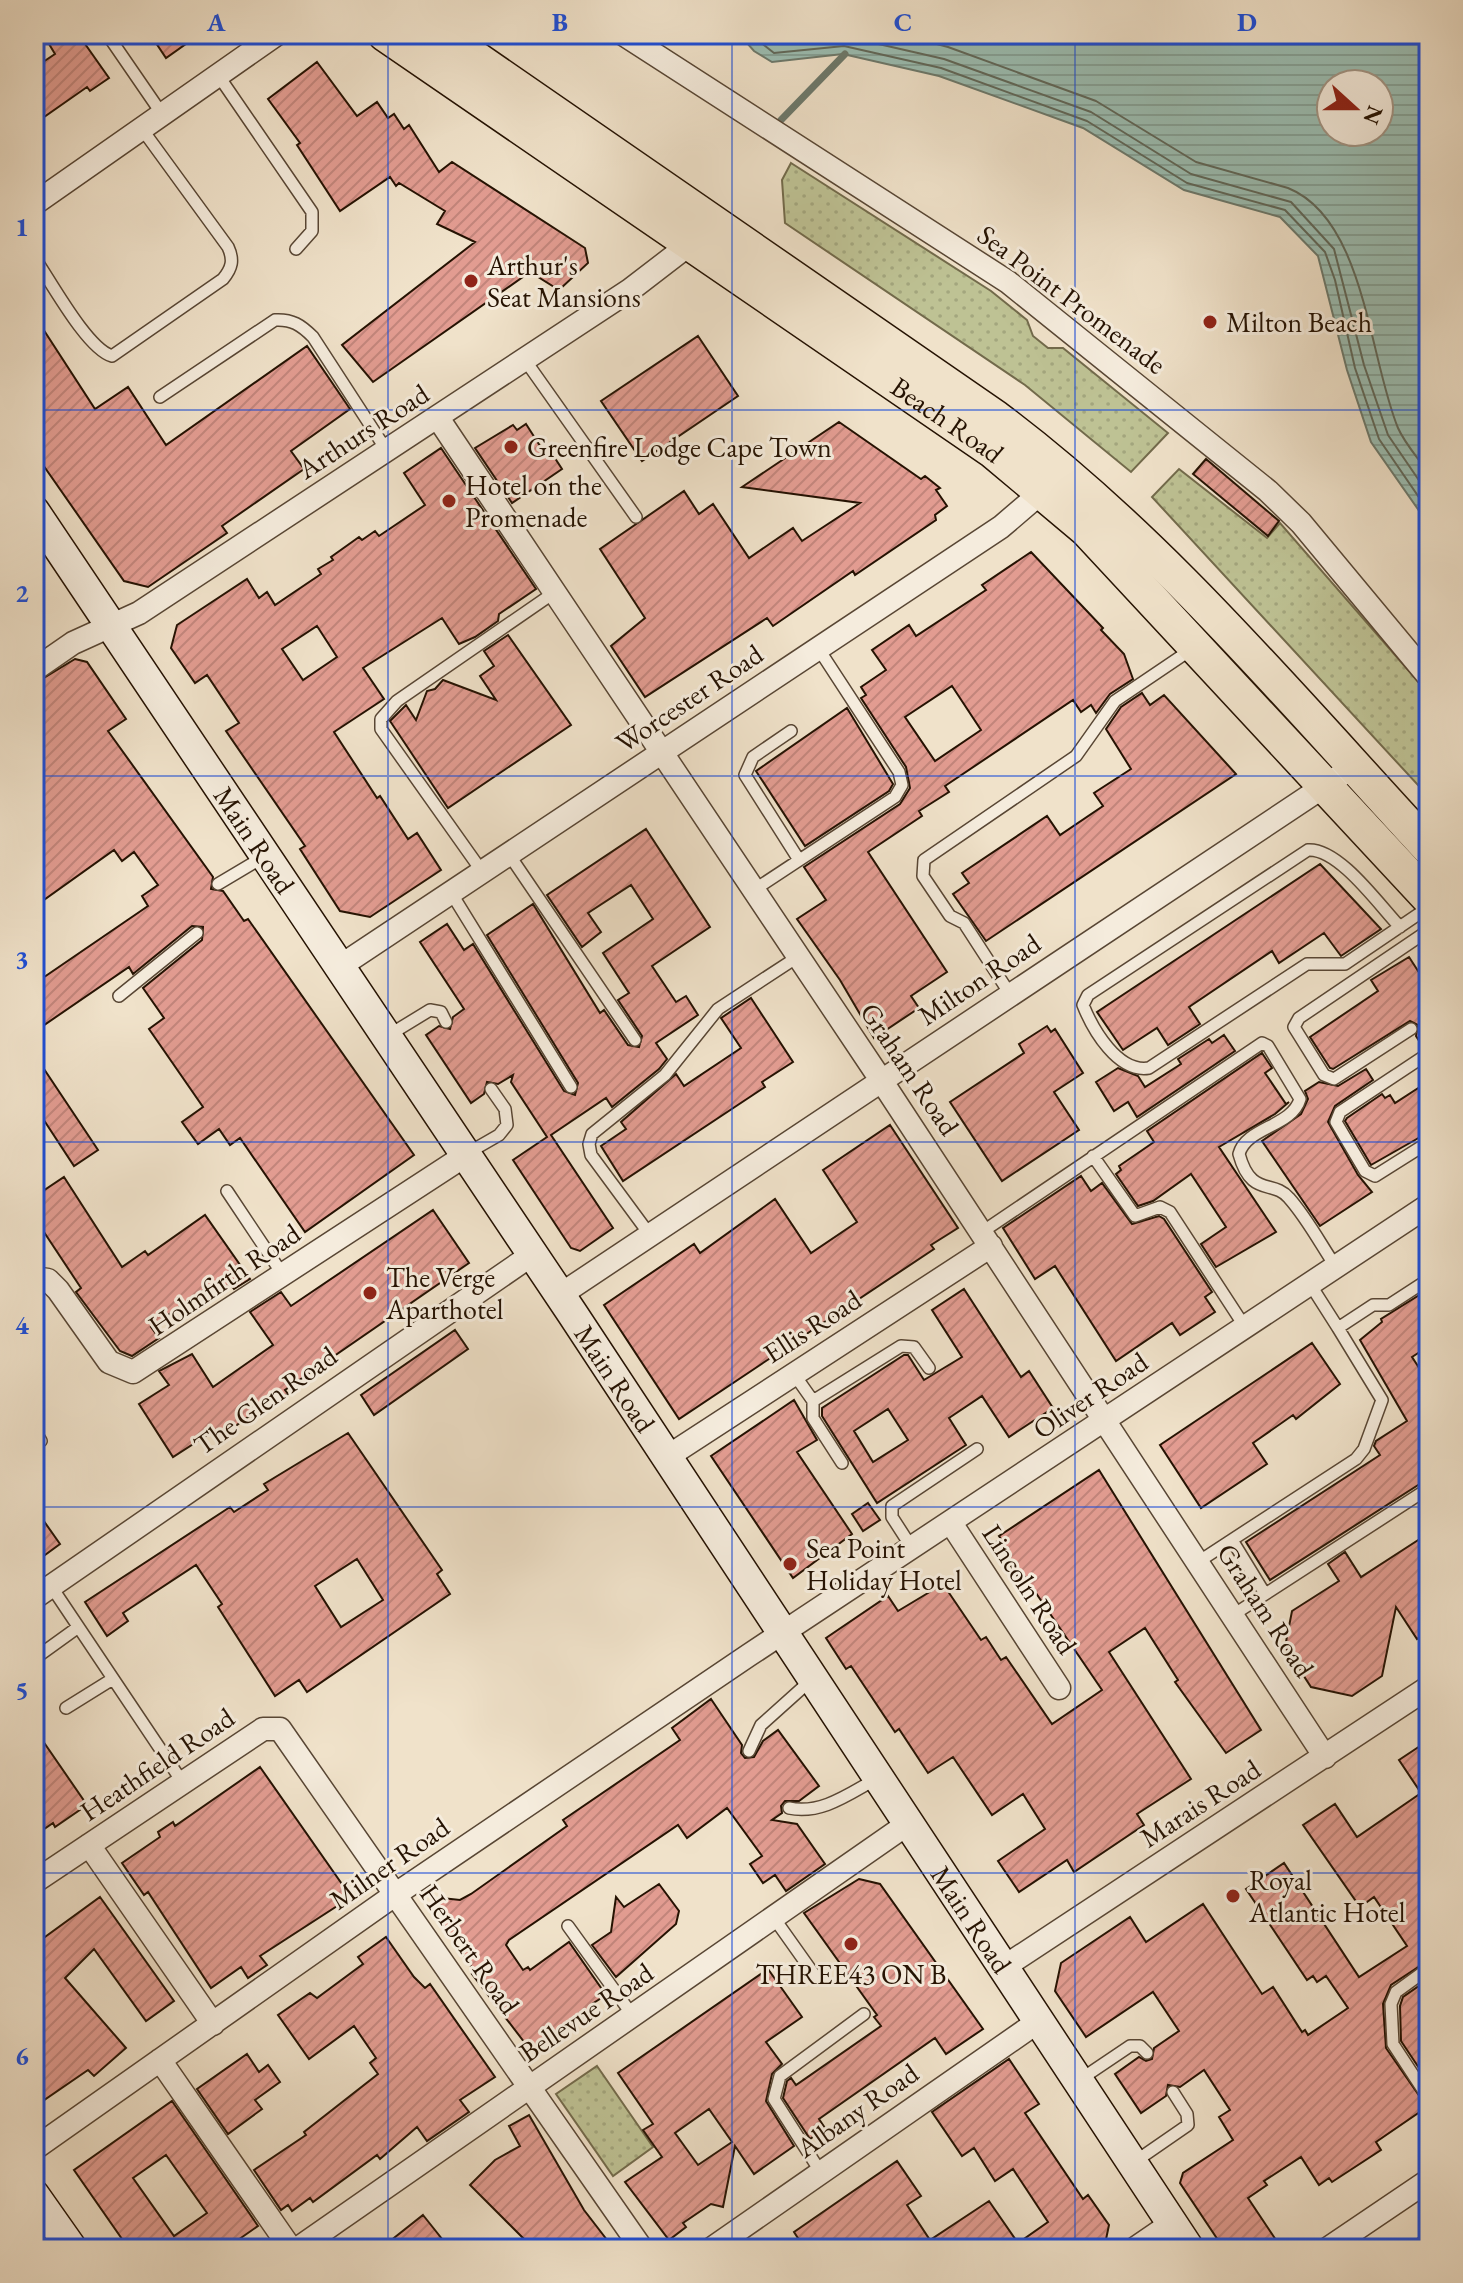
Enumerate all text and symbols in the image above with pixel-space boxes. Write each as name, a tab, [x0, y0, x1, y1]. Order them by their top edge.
text: A	[206, 5, 226, 39]
text: B	[552, 5, 568, 39]
text: C	[894, 5, 912, 39]
text: D	[1237, 5, 1257, 39]
north arrow	[1315, 68, 1395, 148]
text: N	[1356, 101, 1390, 129]
text: 1	[15, 210, 29, 244]
street label: Sea Point Promenade	[970, 216, 1174, 382]
place label: Arthur's Seat Mansions	[486, 247, 641, 315]
marker: Arthur's Seat Mansions	[462, 272, 480, 290]
place label: Milton Beach	[1226, 304, 1372, 340]
marker: Milton Beach	[1201, 313, 1219, 331]
street label: Beach Road	[884, 369, 1012, 471]
street label: Arthurs Road	[290, 375, 436, 487]
place label: Greenfire Lodge Cape Town	[527, 429, 832, 465]
marker: Greenfire Lodge Cape Town	[502, 438, 520, 456]
place label: Hotel on the Promenade	[465, 467, 602, 535]
marker: Hotel on the Promenade	[440, 492, 458, 510]
text: 2	[15, 576, 29, 610]
street label: Worcester Road	[608, 635, 770, 760]
street label: Main Road	[206, 779, 304, 901]
street label: Milton Road	[911, 924, 1048, 1033]
text: 3	[15, 942, 29, 976]
street label: Graham Road	[852, 996, 968, 1143]
street label: Holmfirth Road	[141, 1214, 308, 1343]
place label: The Verge Aparthotel	[385, 1259, 504, 1327]
street label: Ellis Road	[756, 1281, 868, 1371]
marker: The Verge Aparthotel	[361, 1284, 379, 1302]
text: 4	[15, 1308, 29, 1342]
street label: Main Road	[567, 1318, 664, 1440]
street label: The Glen Road	[186, 1337, 344, 1463]
street label: Oliver Road	[1026, 1343, 1155, 1447]
street label: Lincoln Road	[975, 1517, 1086, 1662]
place label: Sea Point Holiday Hotel	[806, 1530, 962, 1598]
street label: Graham Road	[1209, 1536, 1323, 1684]
marker: Sea Point Holiday Hotel	[781, 1555, 799, 1573]
text: 5	[15, 1673, 29, 1707]
street label: Heathfield Road	[73, 1699, 242, 1829]
street label: Marais Road	[1133, 1750, 1268, 1855]
street label: Milner Road	[322, 1808, 457, 1917]
street label: Main Road	[923, 1859, 1021, 1981]
place label: Royal Atlantic Hotel	[1248, 1862, 1406, 1930]
street label: Herbert Road	[412, 1877, 528, 2022]
marker: Royal Atlantic Hotel	[1224, 1887, 1242, 1905]
marker: THREE43 ON B	[842, 1935, 860, 1953]
street label: Bellevue Road	[512, 1954, 661, 2070]
place label: THREE43 ON B	[755, 1956, 947, 1992]
text: 6	[15, 2039, 29, 2073]
street label: Albany Road	[788, 2054, 926, 2166]

